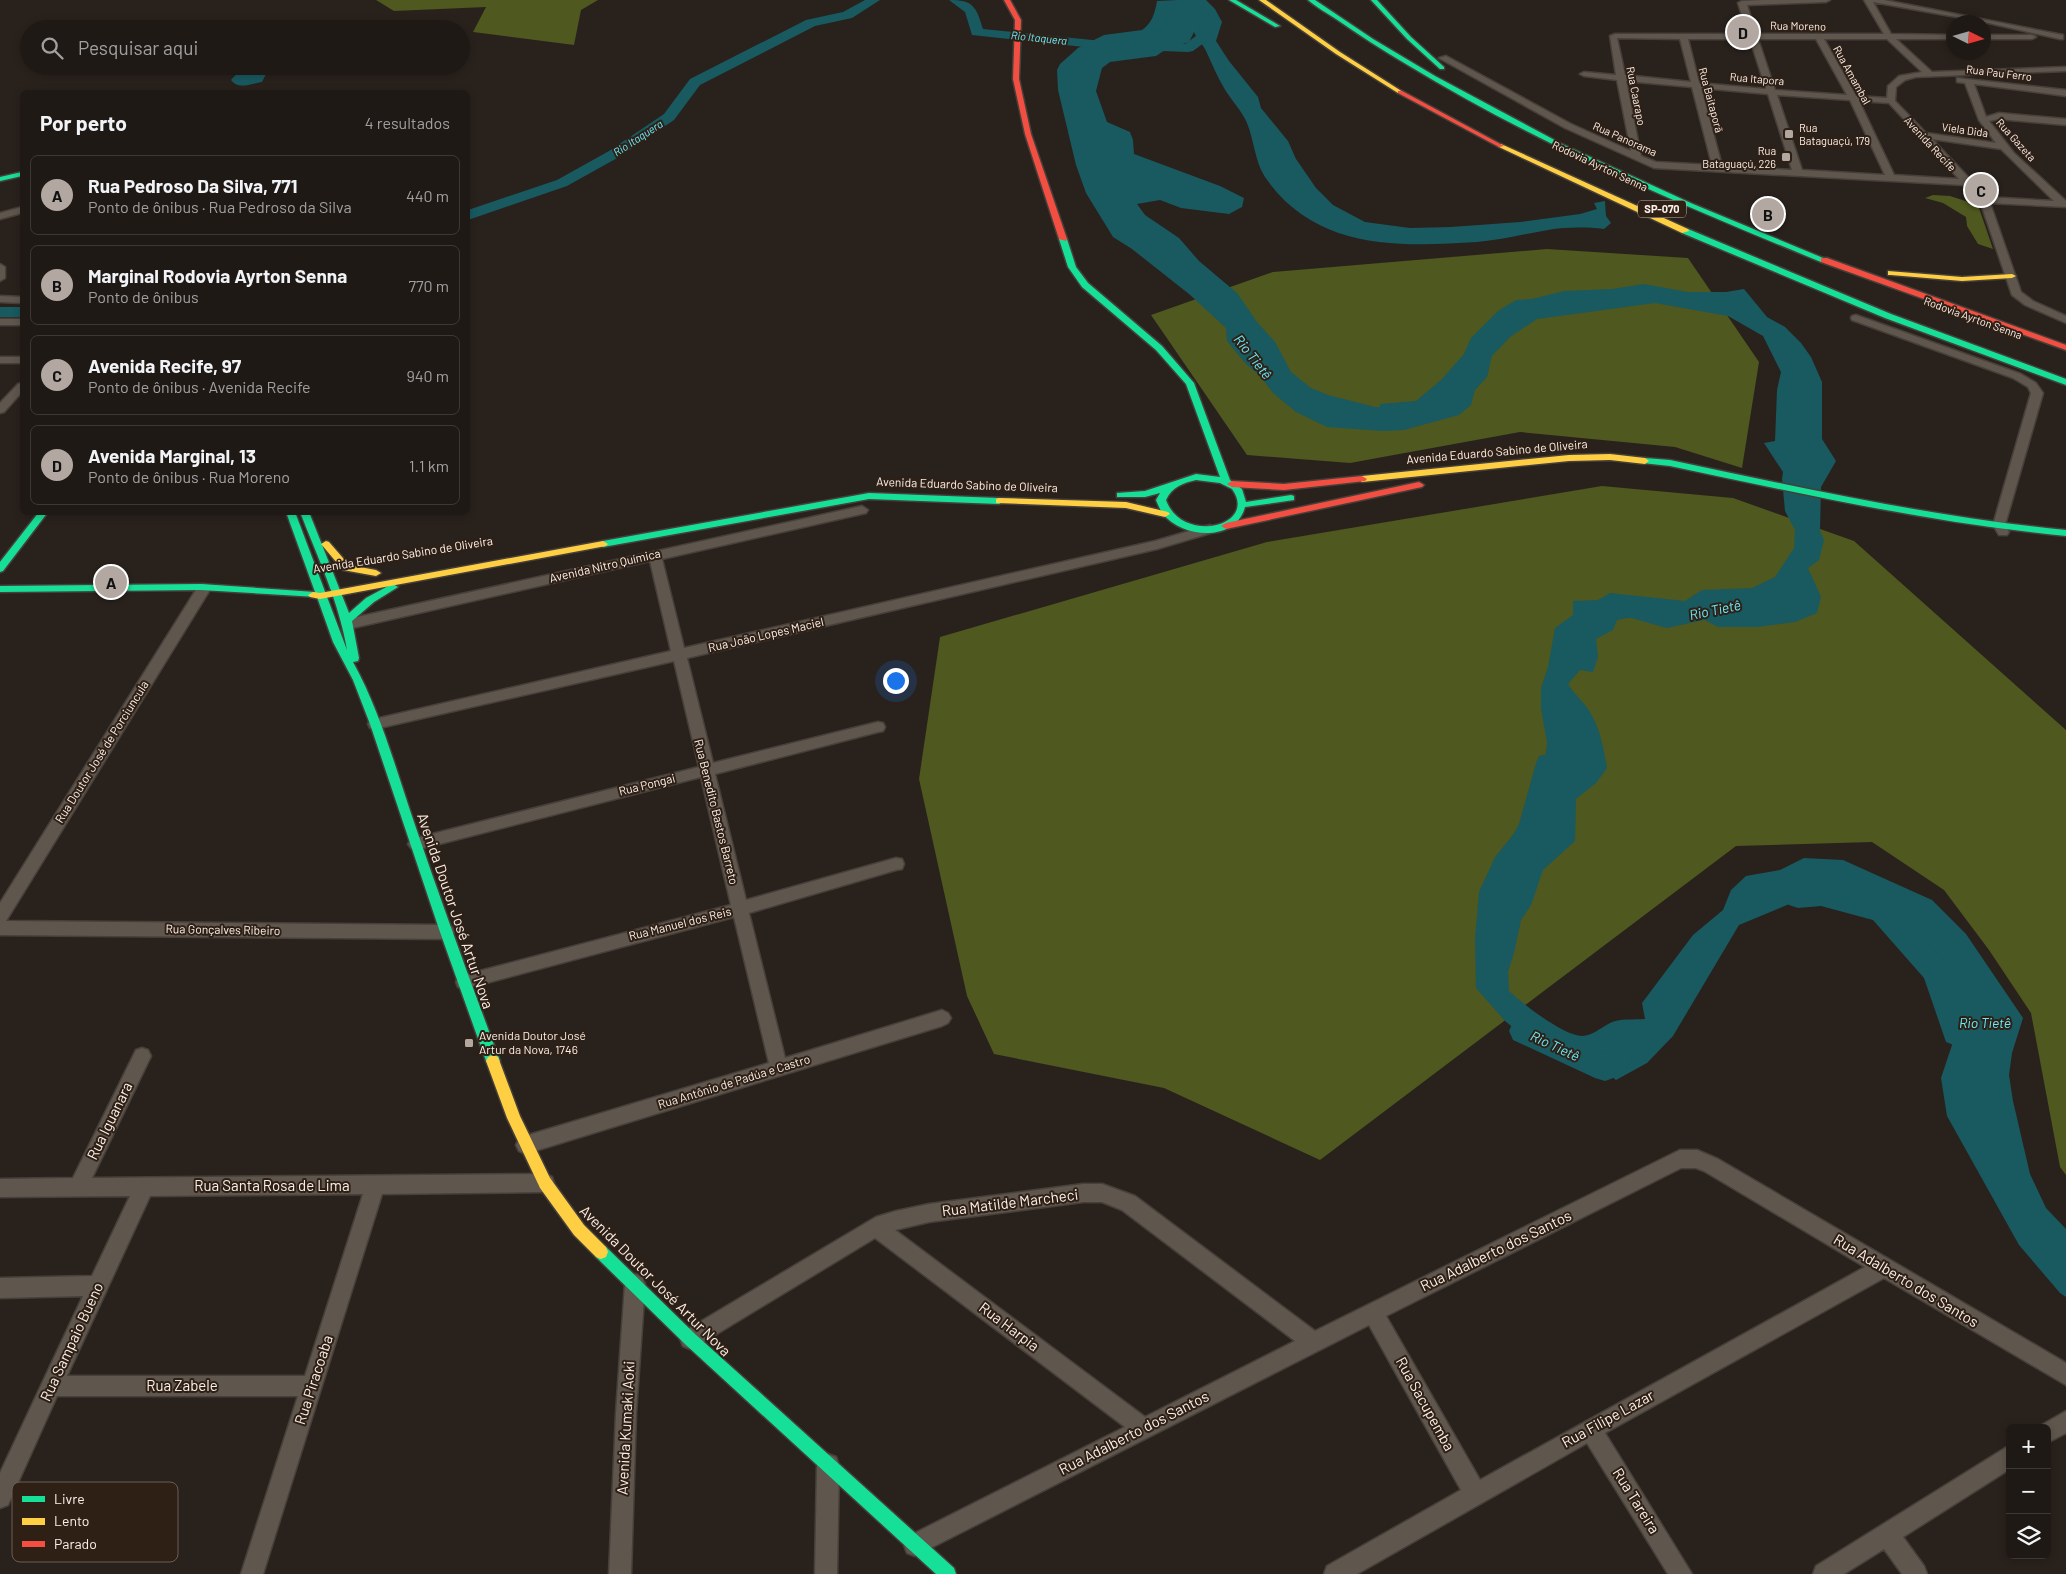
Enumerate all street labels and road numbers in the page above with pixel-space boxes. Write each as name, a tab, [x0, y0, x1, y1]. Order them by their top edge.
street label: Rua Moreno	[1770, 19, 1826, 32]
street label: Rua Amambal	[1831, 43, 1874, 106]
street label: Rua Pau Ferro	[1965, 62, 2033, 83]
street label: Rua Caarapo	[1624, 65, 1649, 127]
street label: Rua Baitaporã	[1697, 66, 1726, 134]
street label: Rua Itapora	[1729, 70, 1785, 87]
street label: Avenida Recife	[1902, 114, 1959, 174]
street label: Rua Gazeta	[1994, 116, 2039, 164]
street label: Rua Panorama	[1591, 119, 1659, 158]
street label: Viela Dida	[1941, 120, 1989, 139]
street label: Rodovia Ayrton Senna	[1550, 138, 1650, 193]
road number: SP-070	[1638, 200, 1686, 218]
street label: Rodovia Ayrton Senna	[1922, 294, 2024, 341]
street label: Avenida Eduardo Sabino de Oliveira	[1406, 436, 1588, 466]
street label: Avenida Eduardo Sabino de Oliveira	[876, 474, 1058, 494]
street label: Avenida Eduardo Sabino de Oliveira	[312, 533, 494, 575]
street label: Avenida Nitro Química	[548, 545, 662, 585]
street label: Rua João Lopes Maciel	[707, 614, 825, 654]
street label: Rua Doutor José de Porciuncula	[51, 678, 151, 825]
street label: Rua Benedito Bastos Barreto	[692, 738, 742, 886]
street label: Rua Pongai	[617, 770, 677, 798]
street label: Avenida Doutor José Artur Nova	[414, 810, 498, 1011]
street label: Rua Manuel dos Reis	[627, 903, 733, 943]
street label: Rua Gonçalves Ribeiro	[165, 921, 281, 937]
street label: Rua Antônio de Padúa e Castro	[656, 1051, 811, 1111]
street label: Rua Iguanara	[83, 1079, 136, 1162]
street label: Rua Santa Rosa de Lima	[194, 1176, 350, 1194]
street label: Rua Matilde Marcheci	[941, 1185, 1079, 1219]
street label: Avenida Doutor José Artur Nova	[576, 1201, 735, 1360]
street label: Rua Adalberto dos Santos	[1417, 1206, 1574, 1295]
street label: Rua Adalberto dos Santos	[1831, 1230, 1982, 1331]
street label: Rua Sampaio Bueno	[36, 1279, 107, 1404]
street label: Rua Harpia	[976, 1298, 1043, 1355]
street label: Rua Piracoaba	[290, 1333, 336, 1427]
street label: Rua Sacupemba	[1393, 1353, 1459, 1454]
street label: Avenida Kumaki Aoki	[612, 1360, 638, 1496]
street label: Rua Zabele	[146, 1376, 218, 1394]
street label: Rua Filipe Lazar	[1558, 1385, 1657, 1451]
street label: Rua Adalberto dos Santos	[1056, 1386, 1212, 1478]
street label: Rua Tareira	[1610, 1464, 1664, 1537]

